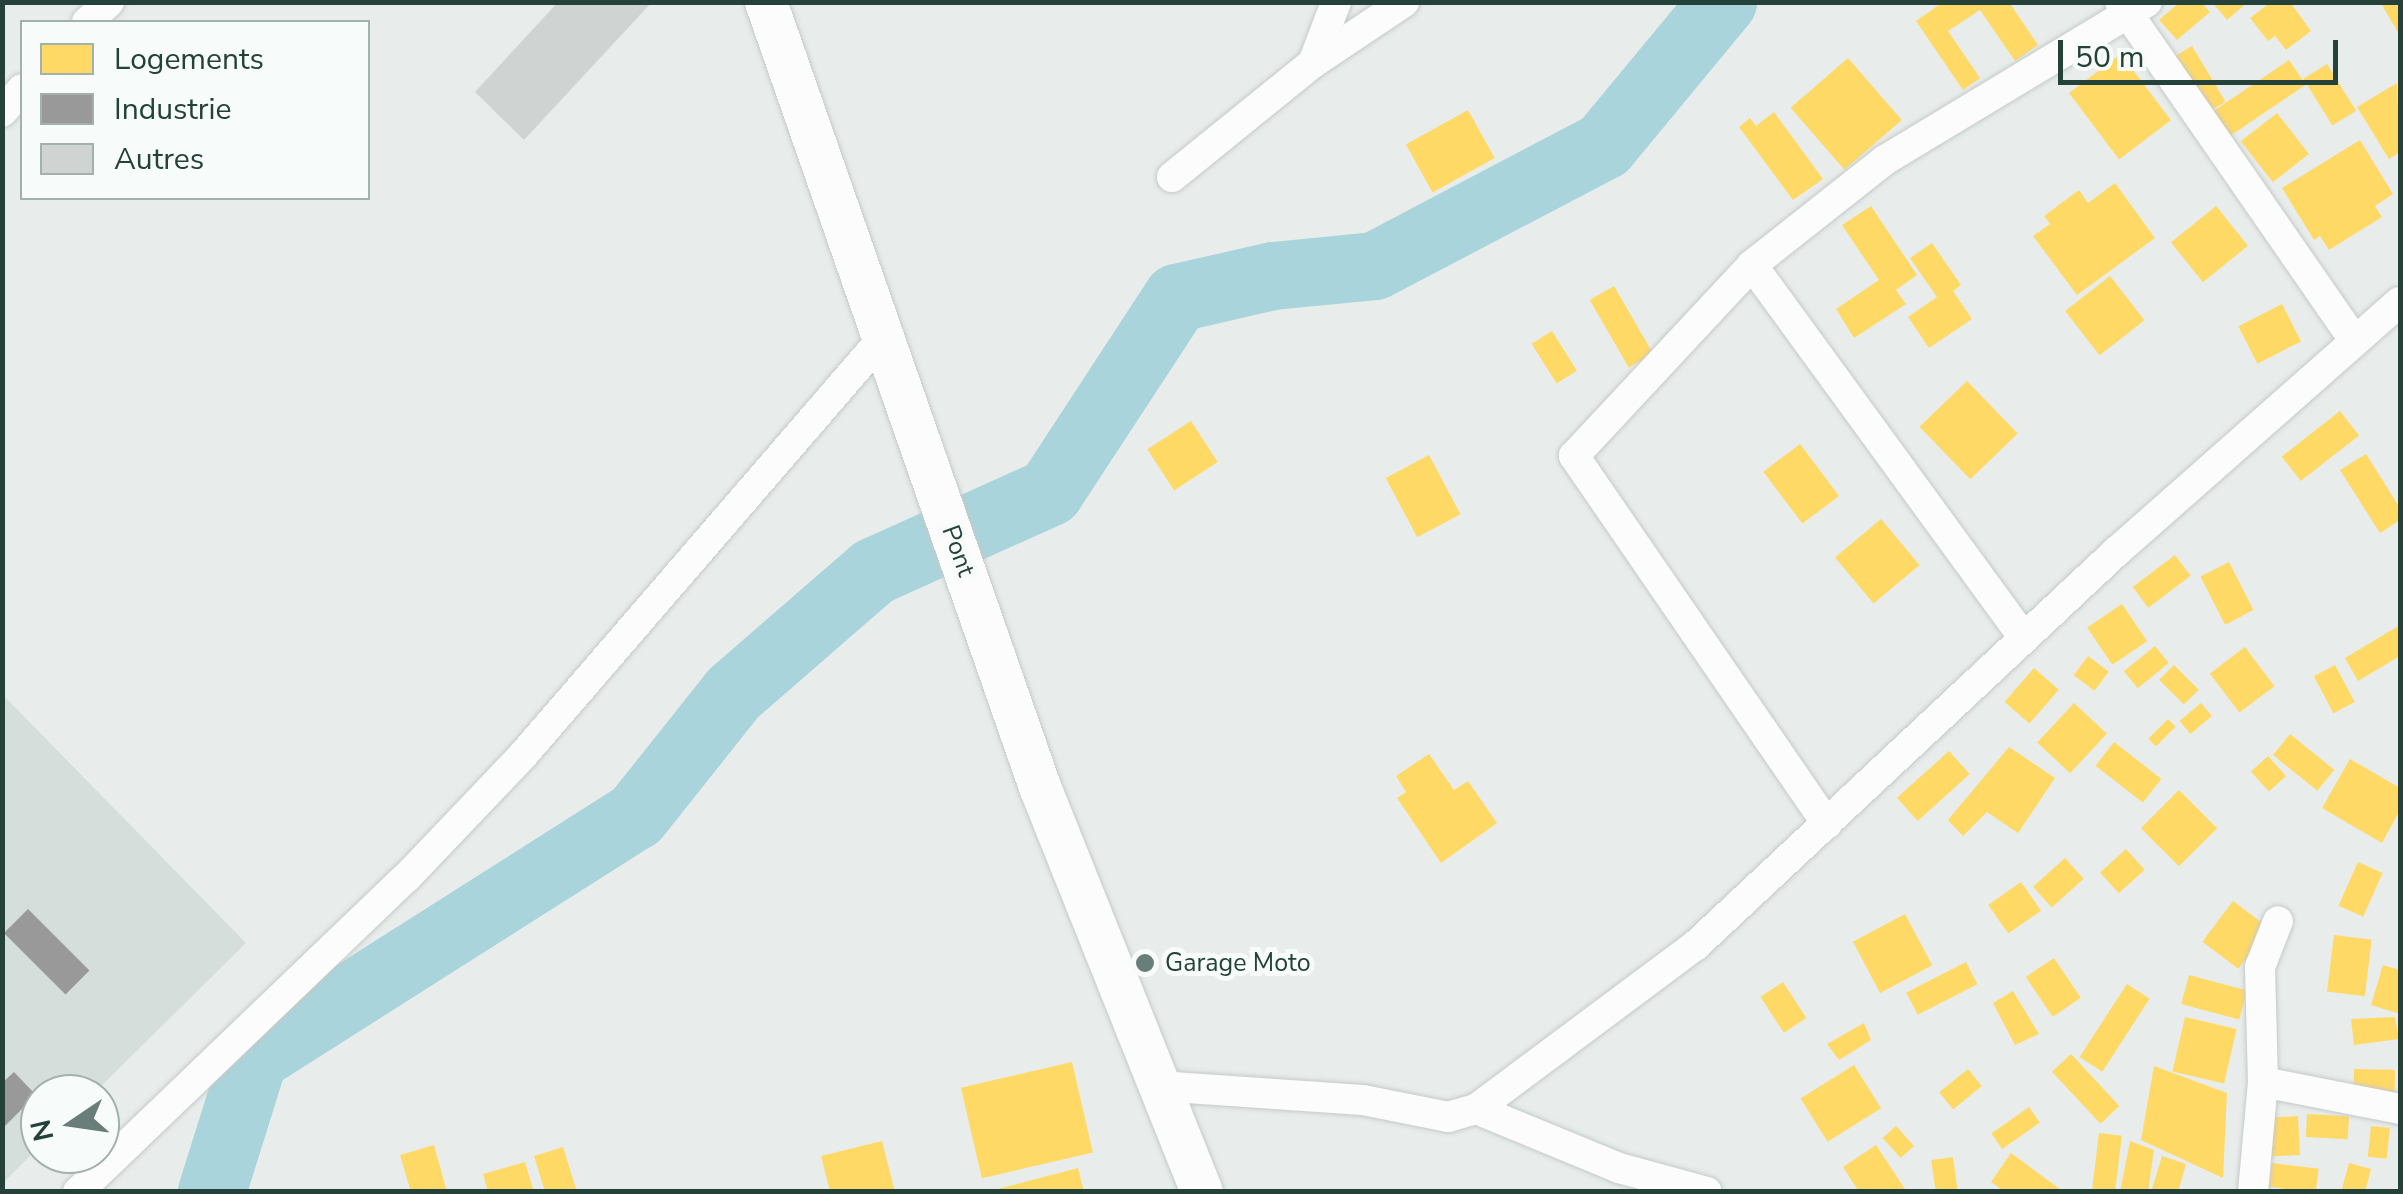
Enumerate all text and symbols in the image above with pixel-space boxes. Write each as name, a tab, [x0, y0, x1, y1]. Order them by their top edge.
legend	[20, 20, 370, 200]
scale bar	[2063, 20, 2343, 82]
text: 50 m	[2075, 37, 2144, 78]
text: Logements	[114, 39, 264, 80]
text: Industrie	[114, 89, 231, 130]
text: Autres	[114, 139, 204, 180]
street label: Pont	[935, 521, 981, 581]
place label: Garage Moto	[1165, 948, 1311, 978]
marker: Garage Moto	[1134, 952, 1156, 974]
north arrow	[20, 1074, 120, 1174]
text: N	[22, 1116, 64, 1145]

